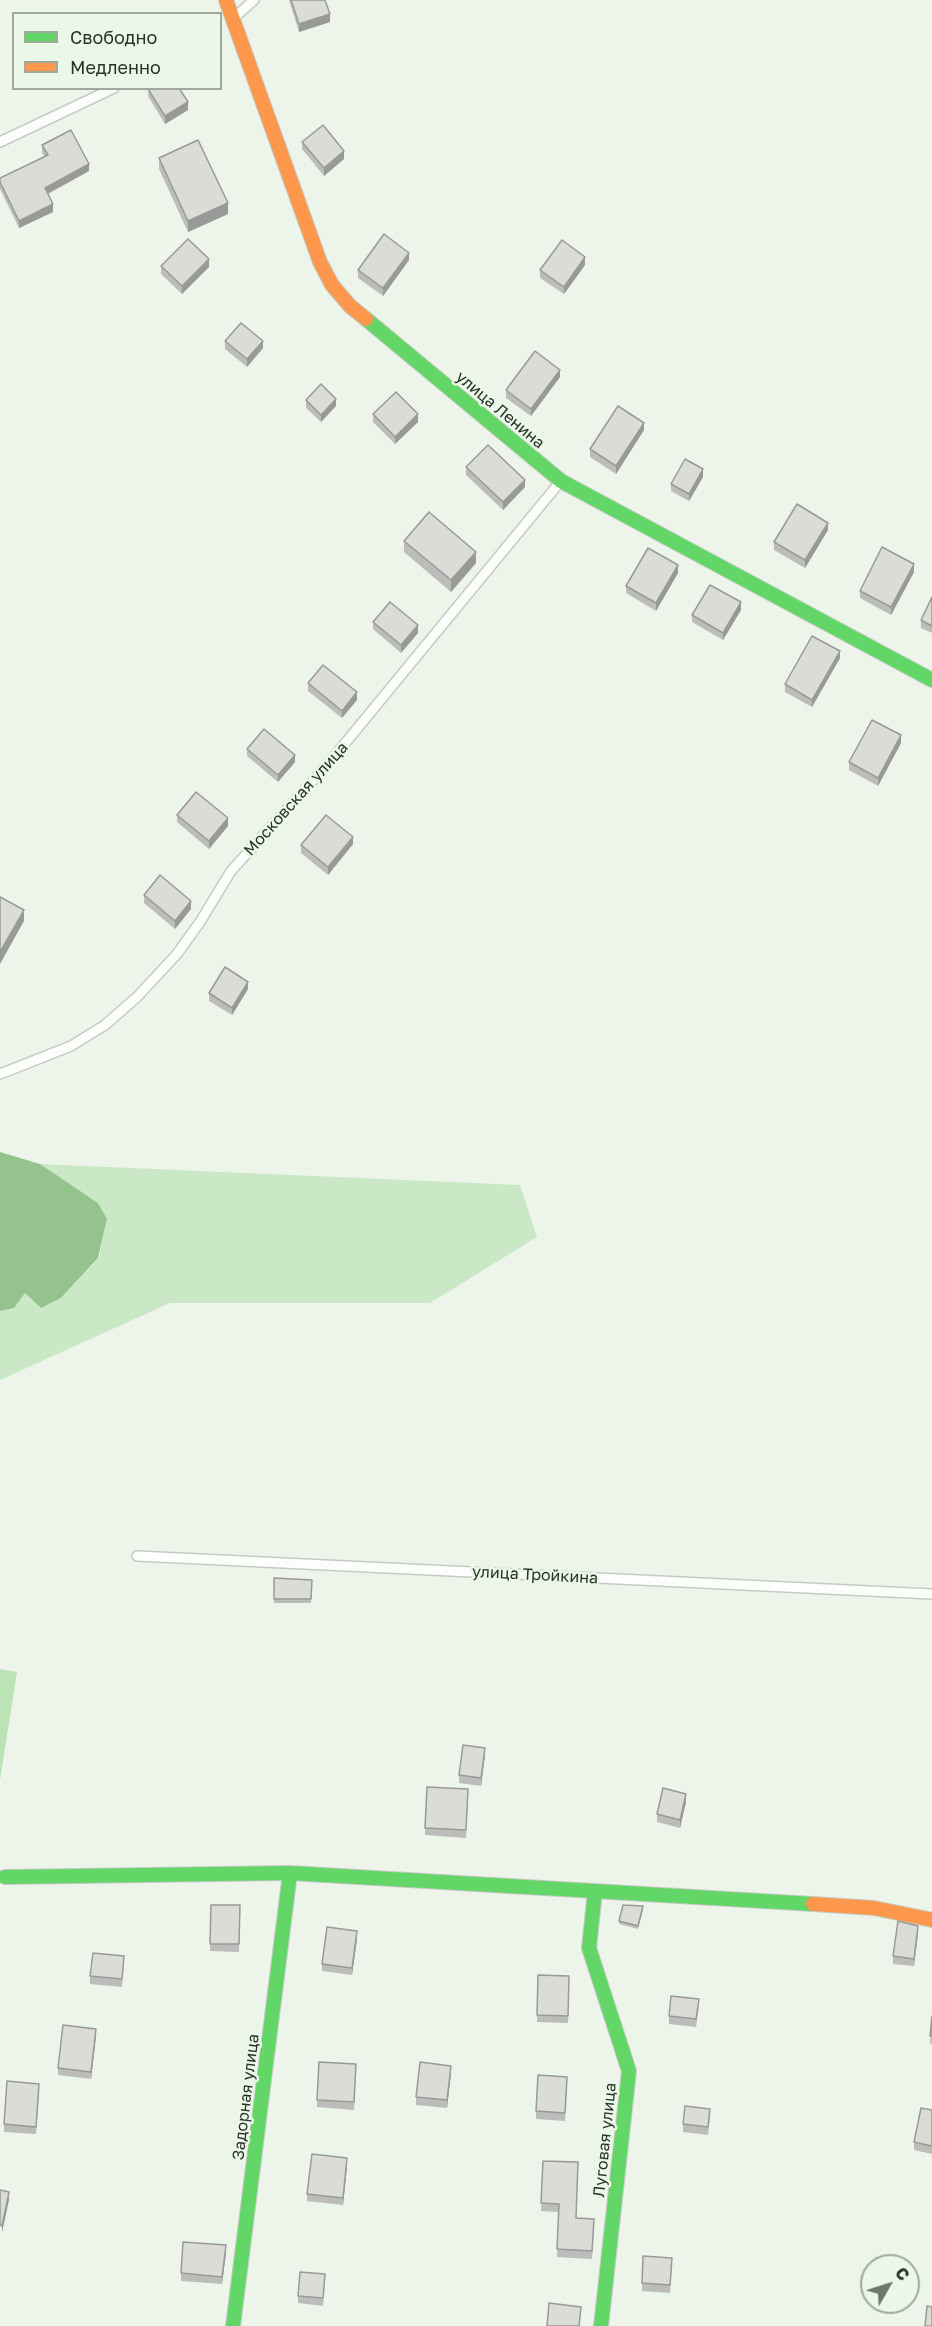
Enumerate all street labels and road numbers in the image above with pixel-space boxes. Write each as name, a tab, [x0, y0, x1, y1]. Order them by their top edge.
street label: улица Ленина	[452, 367, 548, 453]
street label: Московская улица	[240, 738, 352, 860]
street label: улица Тройкина	[471, 1562, 599, 1588]
street label: Задорная улица	[229, 2033, 263, 2161]
street label: Луговая улица	[589, 2082, 621, 2198]

